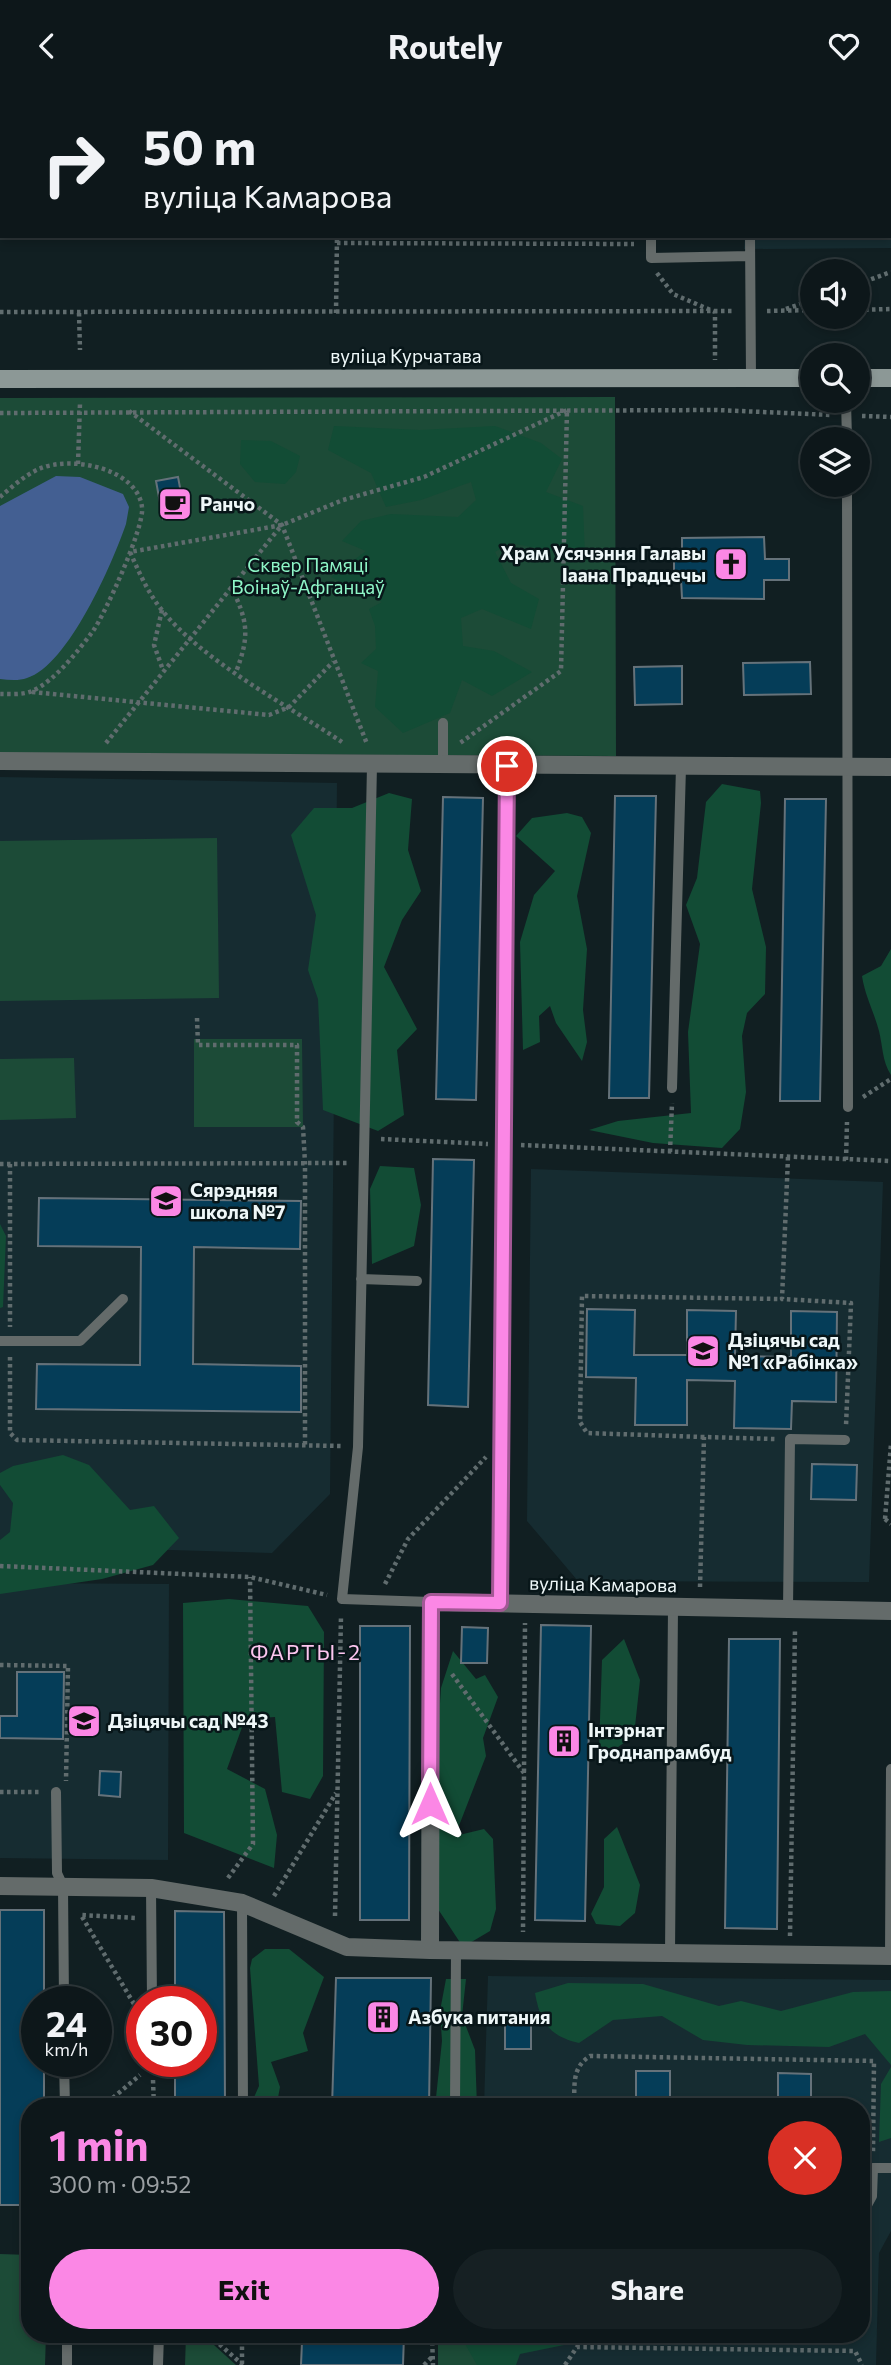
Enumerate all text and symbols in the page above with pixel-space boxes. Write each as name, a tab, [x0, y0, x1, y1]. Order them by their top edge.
text: Routely	[388, 26, 503, 66]
icon: back	[28, 27, 66, 65]
icon: heart	[825, 27, 863, 65]
text: 50 m	[143, 115, 256, 175]
icon: right	[28, 119, 119, 210]
text: вуліца Камарова	[143, 175, 392, 215]
map controls	[800, 259, 870, 497]
button: sound	[800, 259, 870, 329]
button: search	[800, 343, 870, 413]
street label: вуліца Курчатава	[330, 344, 482, 367]
button: layers	[800, 427, 870, 497]
cafe icon: Ранчо	[156, 485, 194, 523]
place label: Ранчо	[200, 492, 255, 515]
place label: Храм Усячэння Галавы Іаана Прадцечы	[501, 541, 706, 586]
church icon: Храм Усячэння Галавы Іаана Прадцечы	[712, 545, 750, 583]
park label: Сквер Памяці Воінаў-Афганцаў	[231, 553, 385, 598]
pin	[477, 736, 537, 796]
icon: arrive	[488, 747, 526, 785]
place label: Сярэдняя школа №7	[190, 1178, 285, 1223]
school or university icon: Сярэдняя школа №7	[147, 1182, 185, 1220]
place label: Дзіцячы сад №1 «Рабінка»	[728, 1328, 858, 1373]
school or university icon: Дзіцячы сад №1 «Рабінка»	[684, 1332, 722, 1370]
street label: вуліца Камарова	[529, 1571, 677, 1596]
district label: ФАРТЫ-2	[250, 1639, 362, 1664]
school or university icon: Дзіцячы сад №43	[65, 1702, 103, 1740]
place label: Дзіцячы сад №43	[108, 1709, 269, 1732]
place label: Інтэрнат Гроднапрамбуд	[588, 1718, 732, 1763]
building icon: Інтэрнат Гроднапрамбуд	[545, 1722, 583, 1760]
position arrow	[393, 1767, 467, 1841]
speed limit sign: 30	[126, 1986, 217, 2077]
building icon: Азбука питания	[364, 1998, 402, 2036]
text: 24	[46, 2001, 87, 2044]
place label: Азбука питания	[408, 2005, 551, 2028]
text: km/h	[45, 2038, 88, 2060]
text: 1 min	[49, 2118, 149, 2170]
button: close	[768, 2121, 842, 2195]
text: 300 m · 09:52	[49, 2170, 191, 2198]
button: Exit	[49, 2249, 439, 2329]
button: Share	[453, 2249, 842, 2329]

